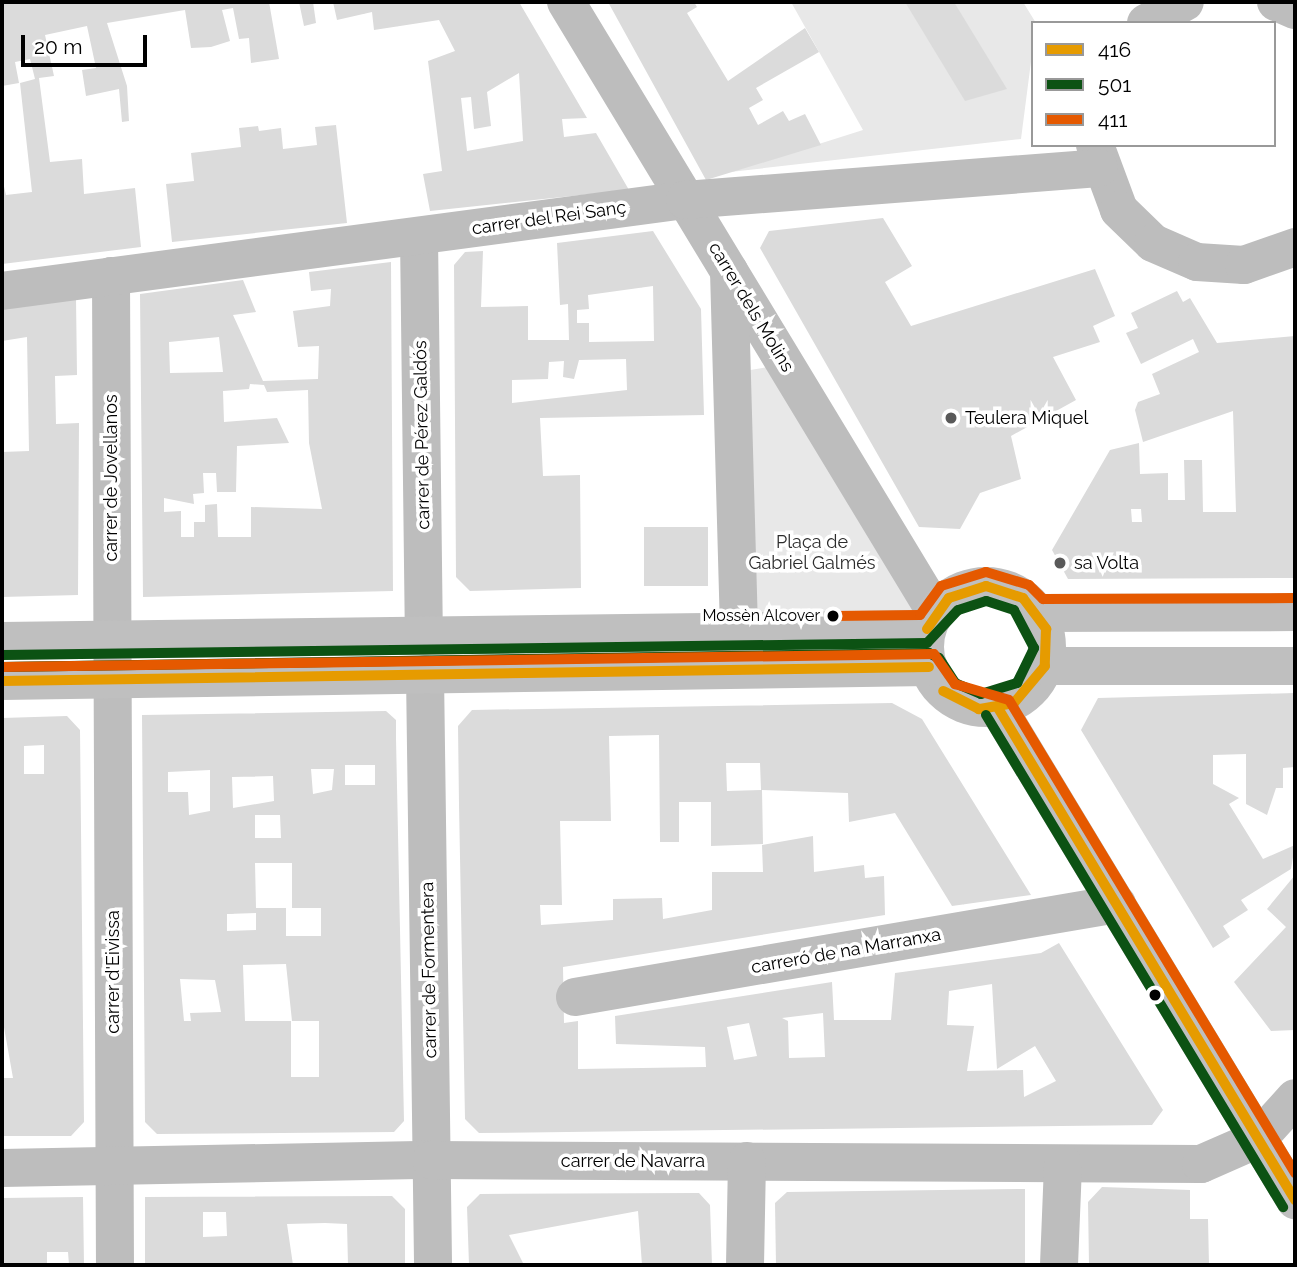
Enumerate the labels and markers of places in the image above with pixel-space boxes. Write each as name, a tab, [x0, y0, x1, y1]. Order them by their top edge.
place label: Teulera Miquel	[965, 407, 1088, 429]
marker: Teulera Miquel	[943, 410, 959, 426]
place label: sa Volta	[1074, 552, 1140, 574]
marker: sa Volta	[1052, 555, 1068, 571]
place label: Mossèn Alcover	[702, 606, 820, 626]
marker: Mossèn Alcover	[826, 609, 840, 623]
unlabelled marker	[1148, 988, 1162, 1002]

